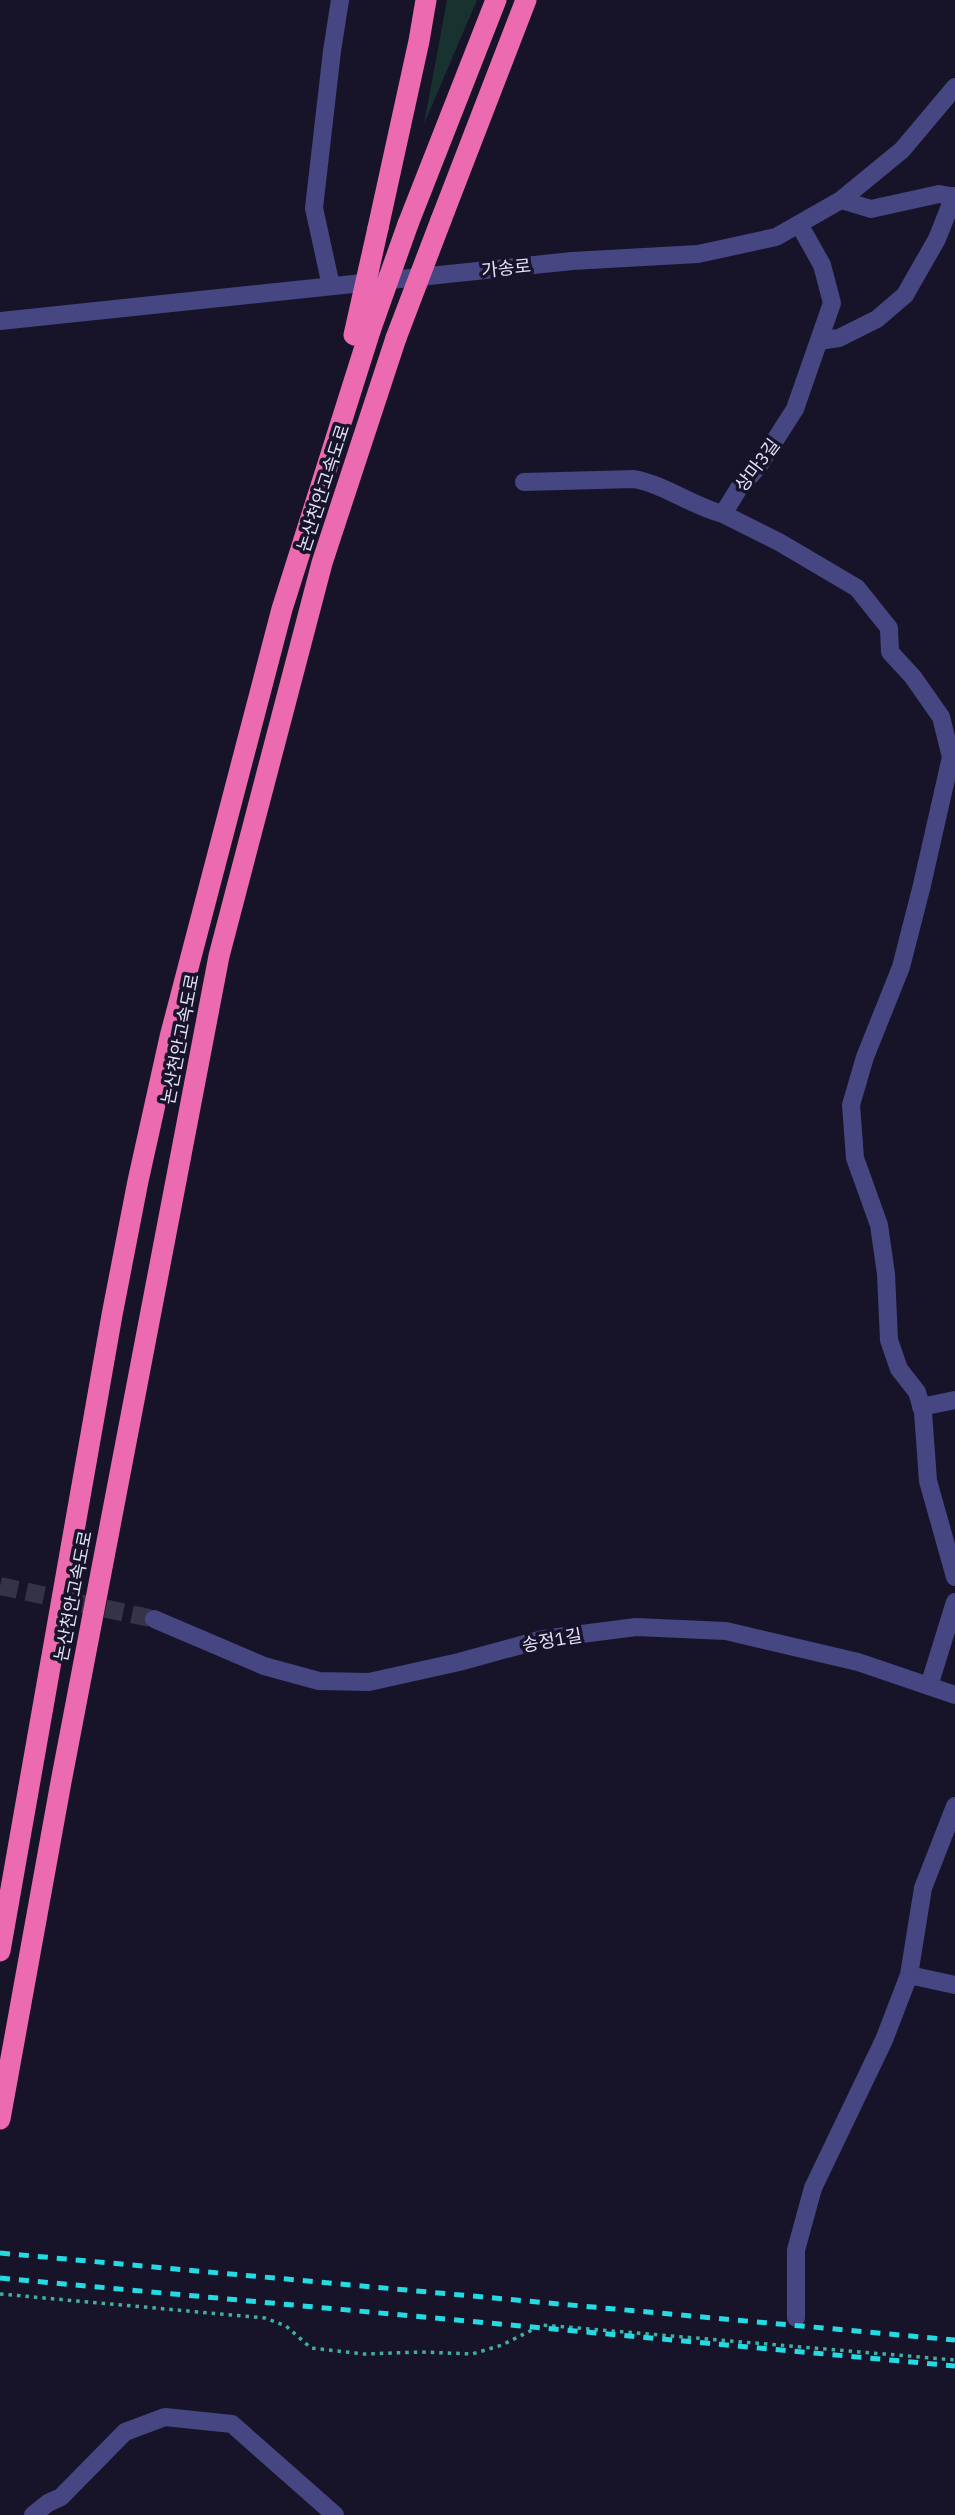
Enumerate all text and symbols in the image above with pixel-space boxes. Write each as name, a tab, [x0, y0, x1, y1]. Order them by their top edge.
street label: 가송로	[480, 254, 532, 282]
street label: 논산천안고속도로	[292, 421, 354, 555]
street label: 상마3길	[730, 434, 784, 496]
street label: 논산천안고속도로	[156, 972, 204, 1106]
street label: 논산천안고속도로	[49, 1529, 97, 1663]
street label: 송정1길	[520, 1623, 584, 1657]

